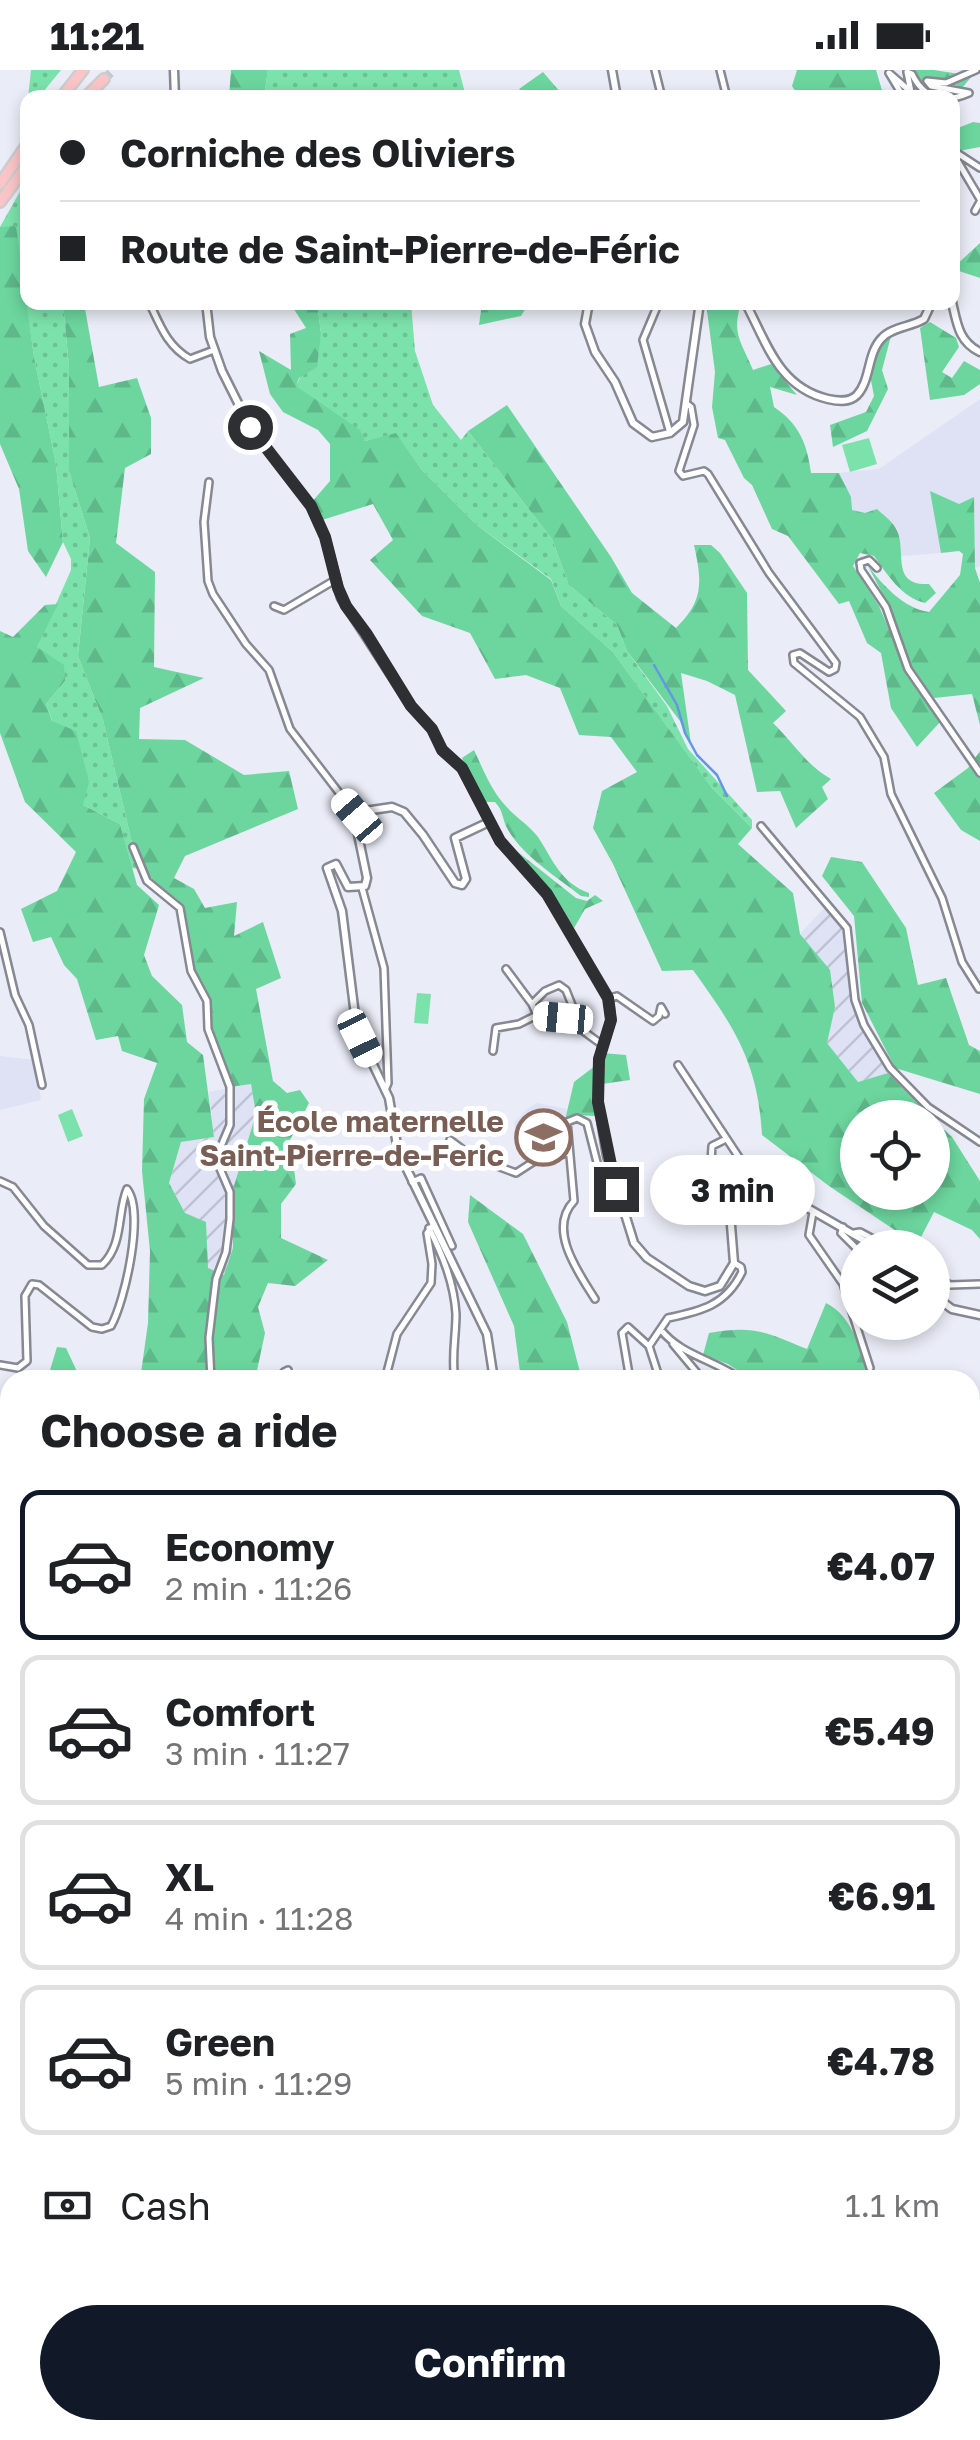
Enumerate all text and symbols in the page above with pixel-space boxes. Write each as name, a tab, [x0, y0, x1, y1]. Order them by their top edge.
text: 11:21	[50, 13, 144, 58]
text: Corniche des Oliviers	[120, 130, 515, 175]
text: Route de Saint-Pierre-de-Féric	[120, 226, 680, 271]
route start	[228, 405, 273, 450]
car	[326, 784, 388, 848]
car	[532, 1000, 594, 1036]
car	[333, 1004, 387, 1072]
map controls	[840, 1100, 950, 1340]
button: locate	[840, 1100, 950, 1210]
place label: École maternelle Saint-Pierre-de-Feric	[199, 1103, 504, 1173]
school or university icon: École maternelle Saint-Pierre-de-Feric	[513, 1108, 573, 1168]
callout: 3 min	[651, 1154, 816, 1224]
route end	[594, 1167, 639, 1212]
text: 3 min	[691, 1171, 774, 1209]
button: layers	[840, 1230, 950, 1340]
text: Choose a ride	[40, 1403, 338, 1457]
icon: car	[45, 1520, 135, 1610]
text: Economy	[165, 1524, 334, 1569]
text: €4.07	[827, 1543, 935, 1588]
text: 2 min · 11:26	[165, 1569, 352, 1607]
icon: car	[45, 1685, 135, 1775]
text: Comfort	[165, 1689, 315, 1734]
text: €5.49	[825, 1708, 935, 1753]
text: 3 min · 11:27	[165, 1734, 350, 1772]
icon: car	[45, 1850, 135, 1940]
text: XL	[165, 1854, 214, 1899]
text: €6.91	[828, 1873, 935, 1918]
text: 4 min · 11:28	[165, 1899, 353, 1937]
icon: car	[45, 2015, 135, 2105]
text: Green	[165, 2019, 275, 2064]
text: €4.78	[827, 2038, 935, 2083]
text: 5 min · 11:29	[165, 2064, 352, 2102]
icon: cash	[40, 2178, 95, 2233]
text: Cash	[120, 2183, 211, 2228]
text: 1.1 km	[845, 2186, 940, 2224]
button: Confirm	[40, 2305, 940, 2420]

